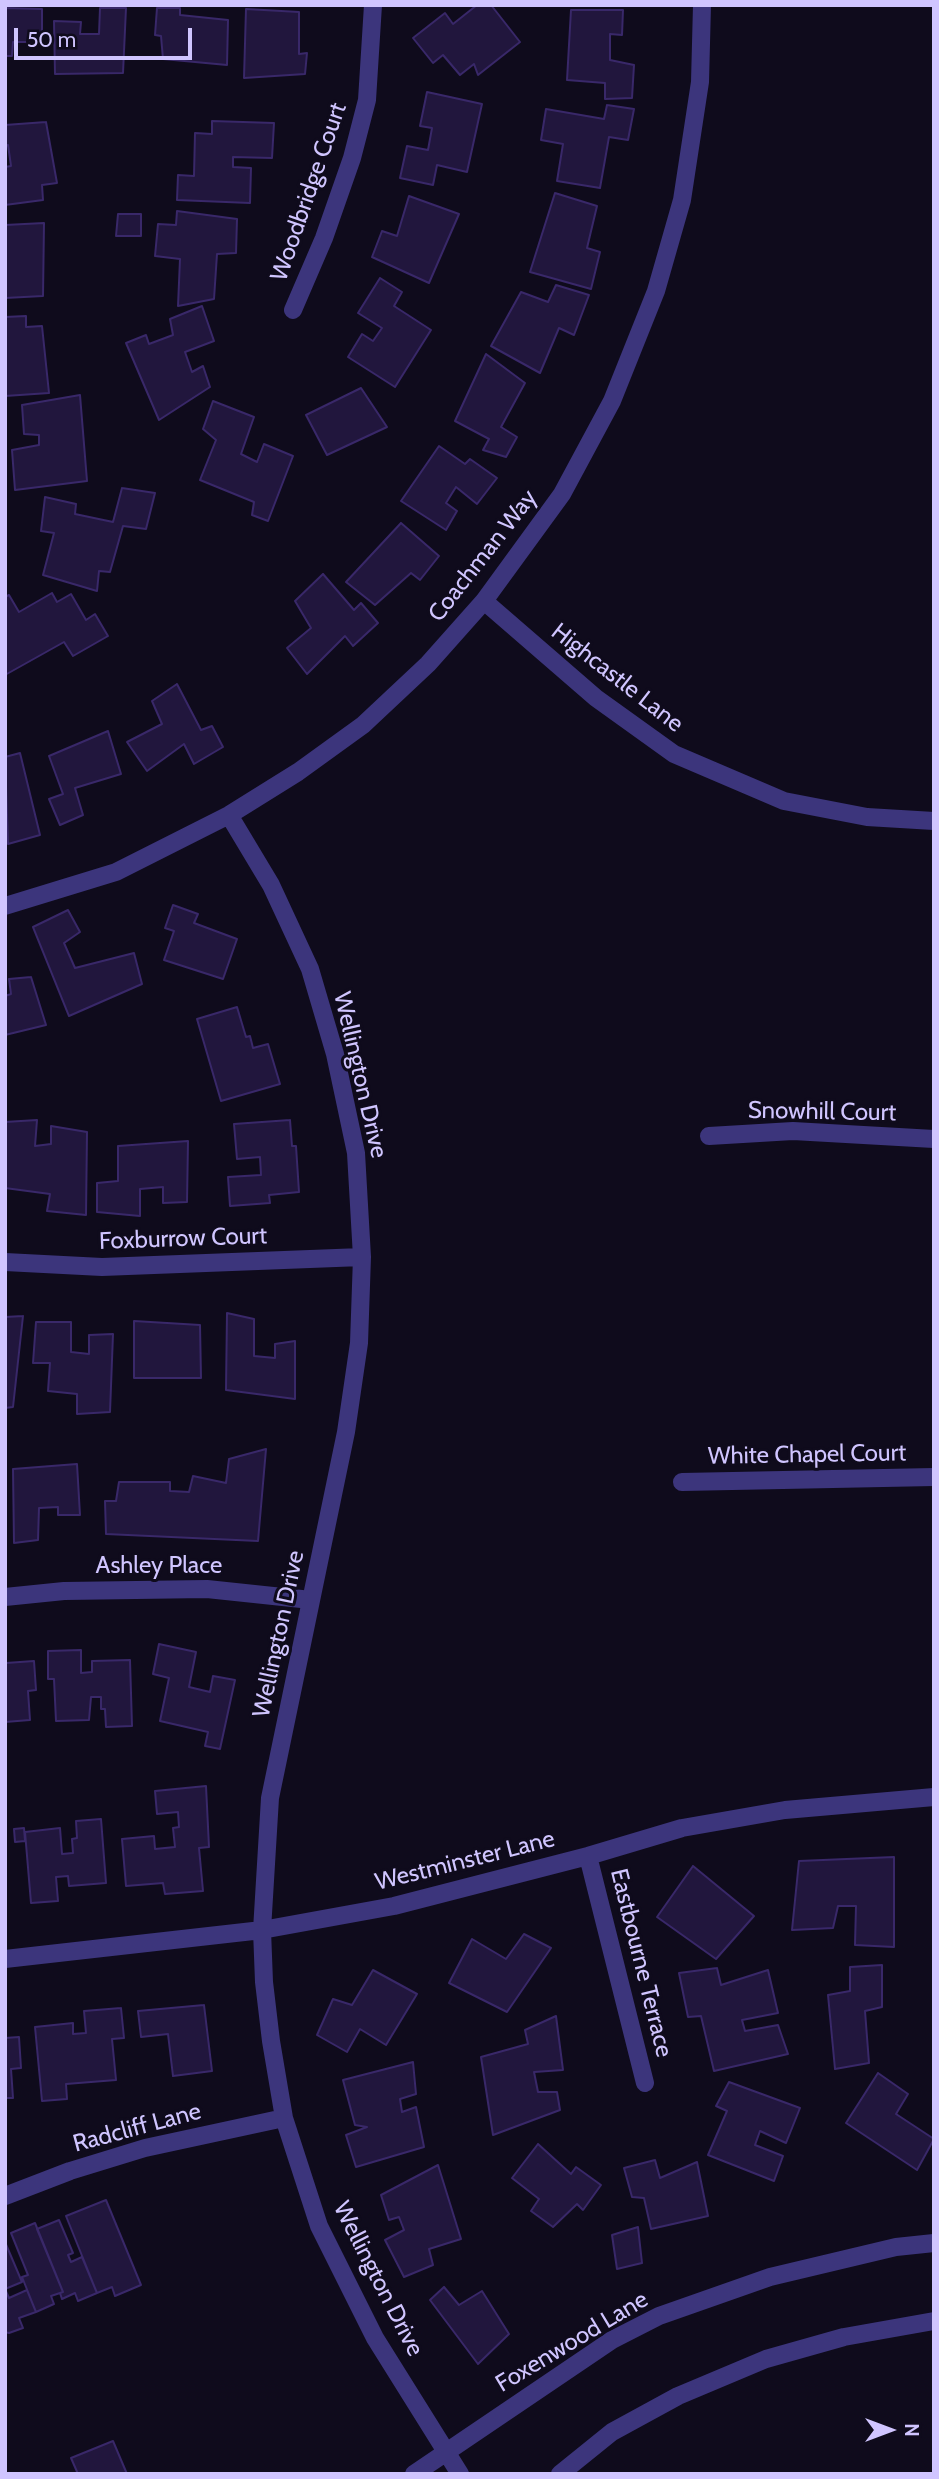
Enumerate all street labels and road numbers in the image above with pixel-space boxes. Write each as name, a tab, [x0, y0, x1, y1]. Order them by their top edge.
street label: Woodbridge Court	[265, 99, 353, 285]
street label: Coachman Way	[423, 484, 543, 628]
street label: Highcastle Lane	[545, 617, 689, 739]
street label: Wellington Drive	[327, 989, 393, 1161]
street label: Snowhill Court	[748, 1096, 896, 1128]
street label: Foxburrow Court	[98, 1222, 268, 1256]
street label: White Chapel Court	[708, 1439, 906, 1471]
street label: Wellington Drive	[247, 1548, 311, 1720]
street label: Ashley Place	[96, 1552, 222, 1580]
street label: Westminster Lane	[372, 1825, 558, 1897]
street label: Eastbourne Terrace	[604, 1866, 678, 2060]
street label: Radcliff Lane	[70, 2097, 204, 2159]
street label: Wellington Drive	[327, 2197, 429, 2361]
street label: Foxenwood Lane	[491, 2285, 653, 2399]

